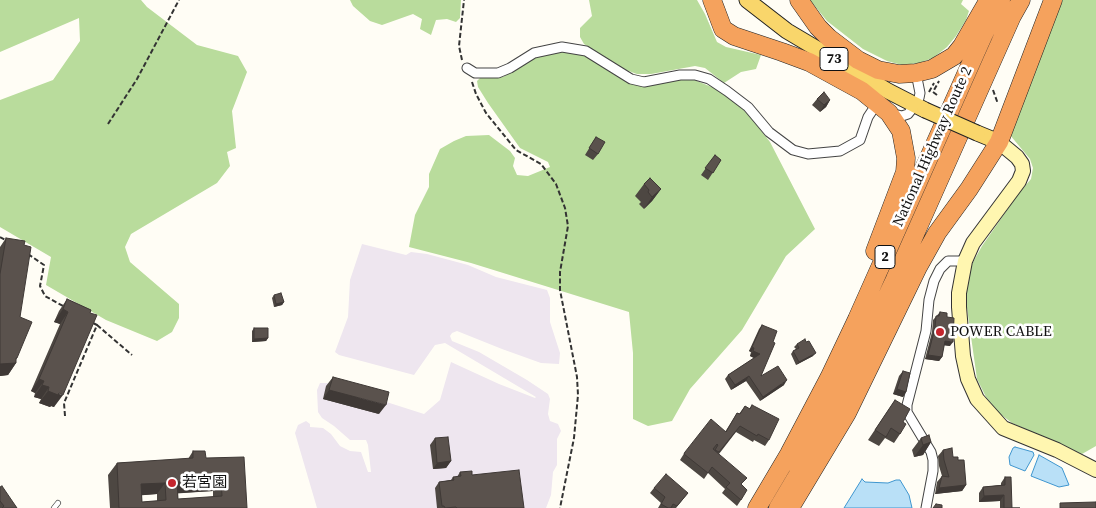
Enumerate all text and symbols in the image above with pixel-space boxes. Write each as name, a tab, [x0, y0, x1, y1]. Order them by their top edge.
road number: 73	[820, 48, 848, 70]
street label: National Highway Route 2	[890, 64, 976, 230]
road number: 2	[875, 246, 895, 268]
place label: POWER CABLE	[950, 323, 1052, 341]
marker: POWER CABLE	[934, 326, 946, 338]
place label: 若宮園	[182, 474, 227, 492]
marker: 若宮園	[166, 477, 178, 489]

